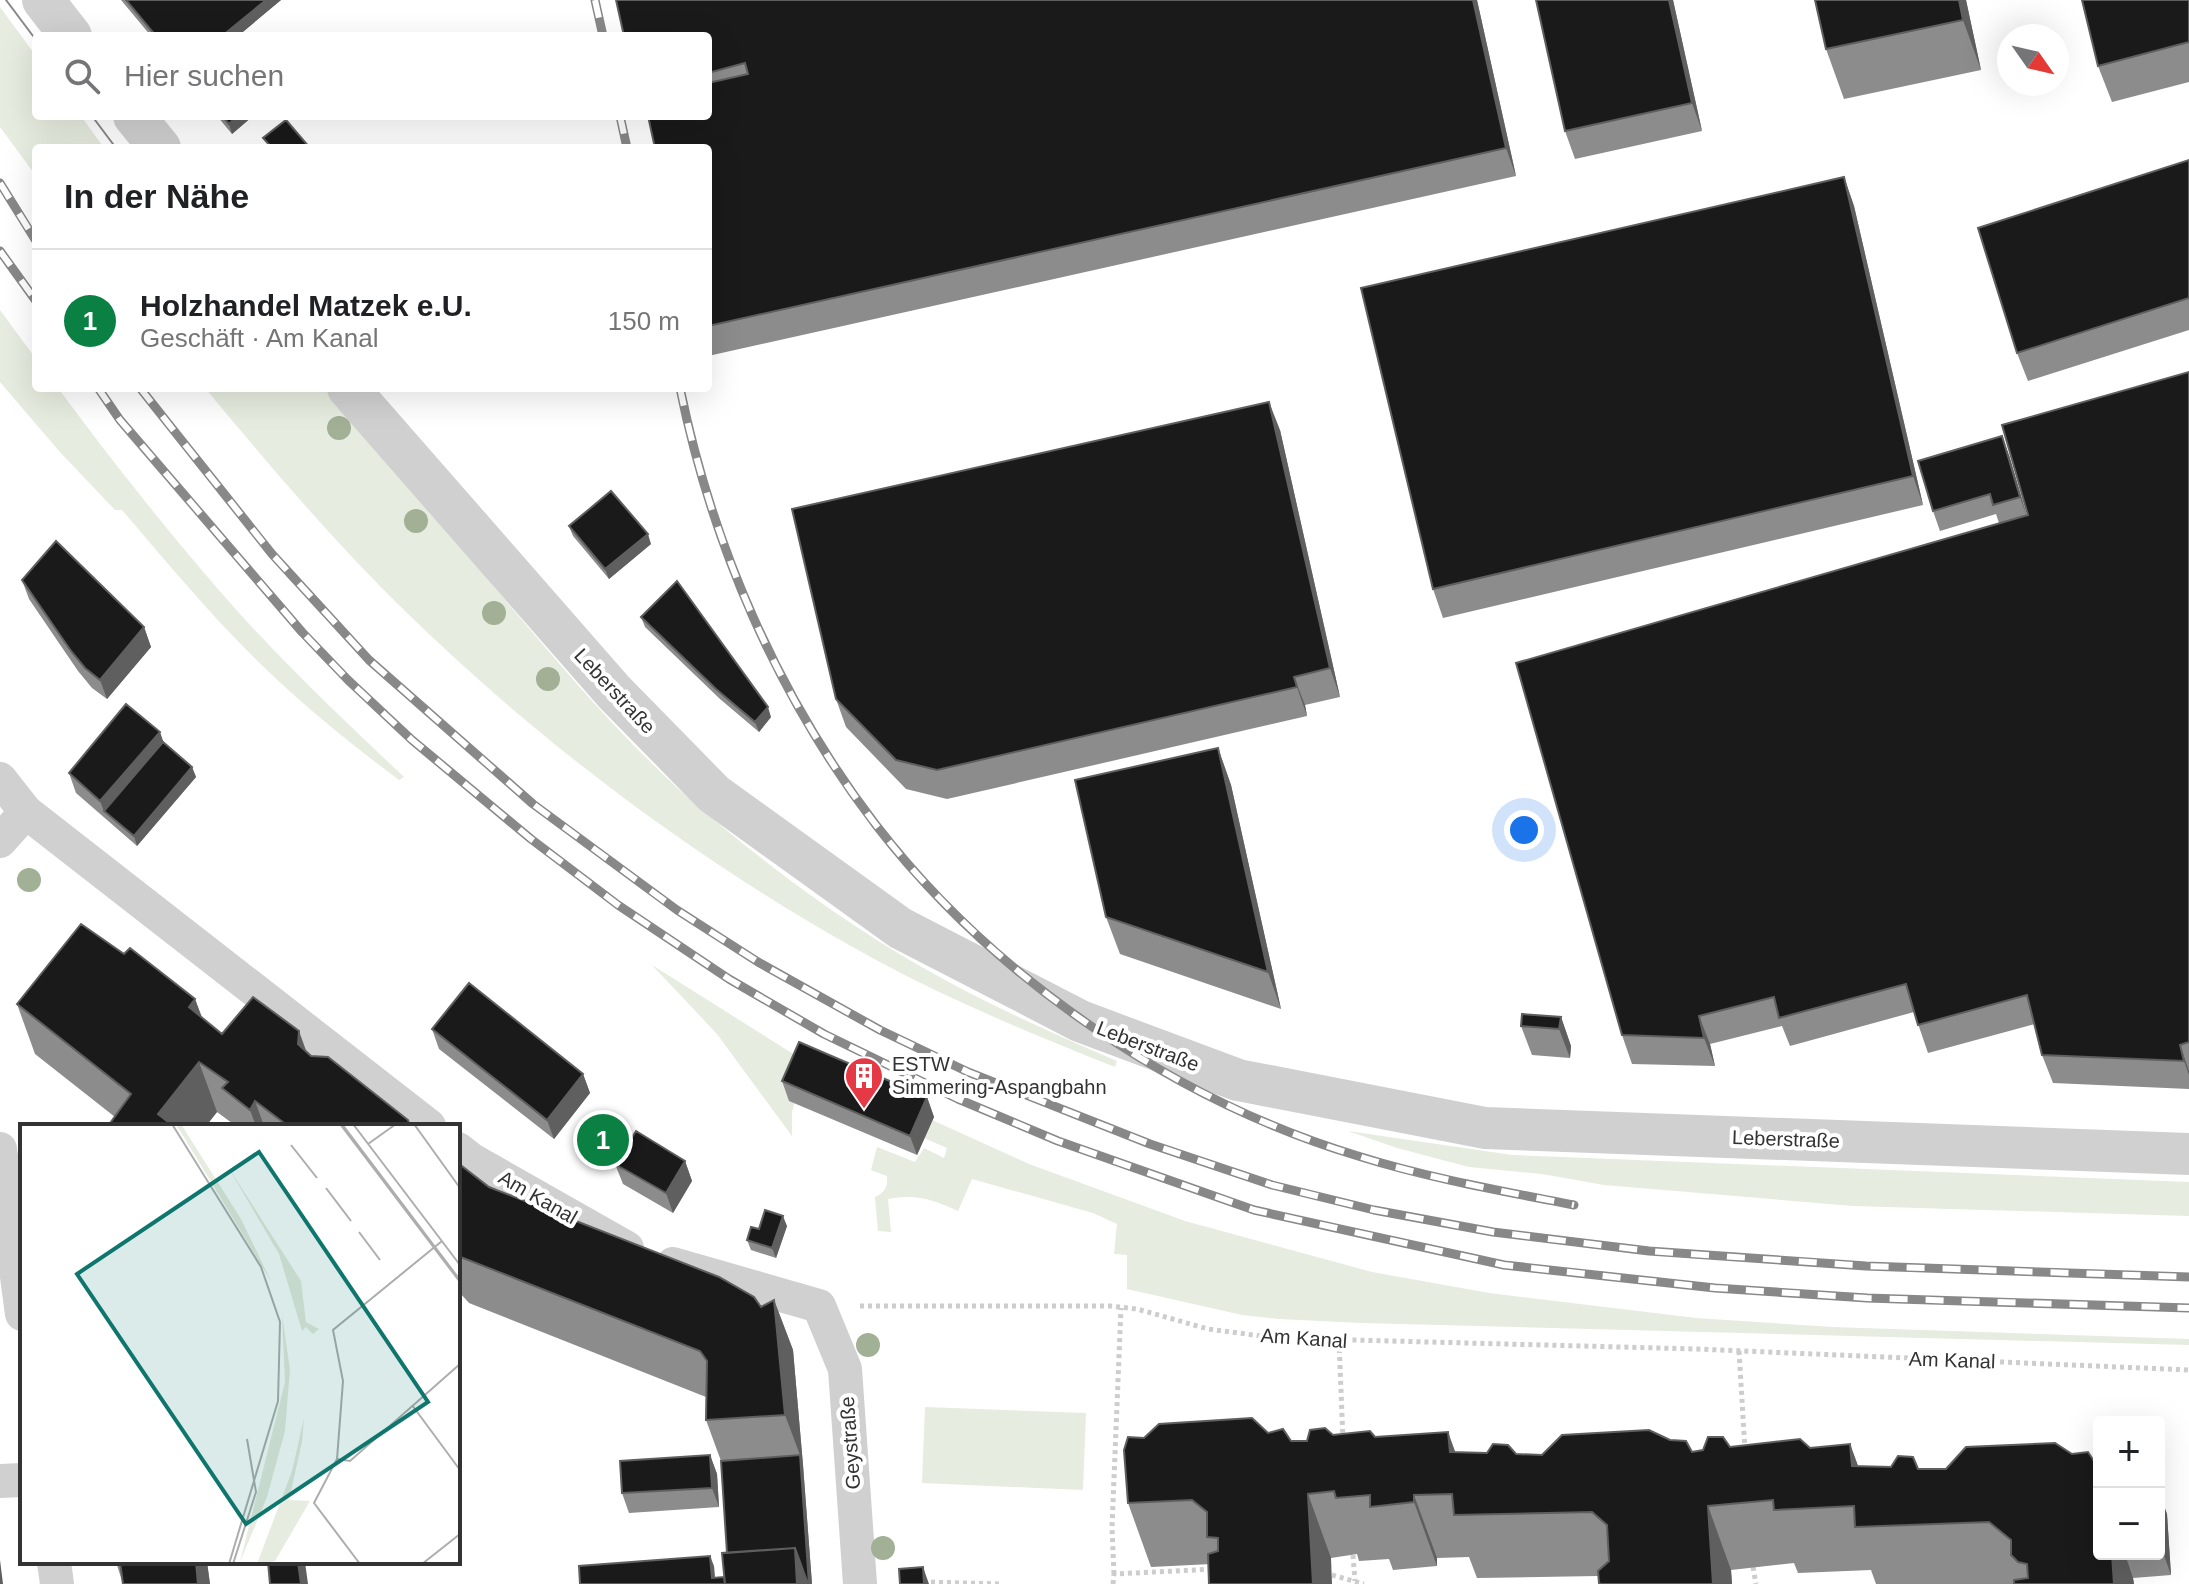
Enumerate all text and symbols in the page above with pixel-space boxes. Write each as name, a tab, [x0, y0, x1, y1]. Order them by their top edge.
north arrow	[1997, 24, 2069, 96]
search box	[32, 32, 712, 120]
icon: search	[60, 54, 104, 98]
text: Hier suchen	[124, 59, 284, 92]
text: In der Nähe	[64, 177, 249, 215]
text: Holzhandel Matzek e.U.	[140, 289, 472, 322]
text: 1	[83, 306, 97, 336]
text: 150 m	[608, 306, 680, 336]
text: Geschäft · Am Kanal	[140, 323, 378, 353]
street label: Leberstraße	[570, 644, 660, 738]
your location	[1504, 810, 1544, 850]
street label: Leberstraße	[1094, 1016, 1202, 1076]
place label: ESTW Simmering-Aspangbahn	[892, 1053, 1107, 1098]
building icon: ESTW Simmering-Aspangbahn	[843, 1055, 885, 1110]
pin: 1	[577, 1110, 629, 1170]
inset map	[20, 1124, 460, 1564]
street label: Leberstraße	[1732, 1126, 1840, 1152]
street label: Am Kanal	[495, 1166, 581, 1228]
street label: Am Kanal	[1260, 1324, 1348, 1352]
street label: Am Kanal	[1908, 1347, 1996, 1373]
street label: Geystraße	[836, 1396, 864, 1490]
map controls	[2093, 1416, 2165, 1560]
button: +	[2093, 1416, 2165, 1488]
button: −	[2093, 1488, 2165, 1560]

